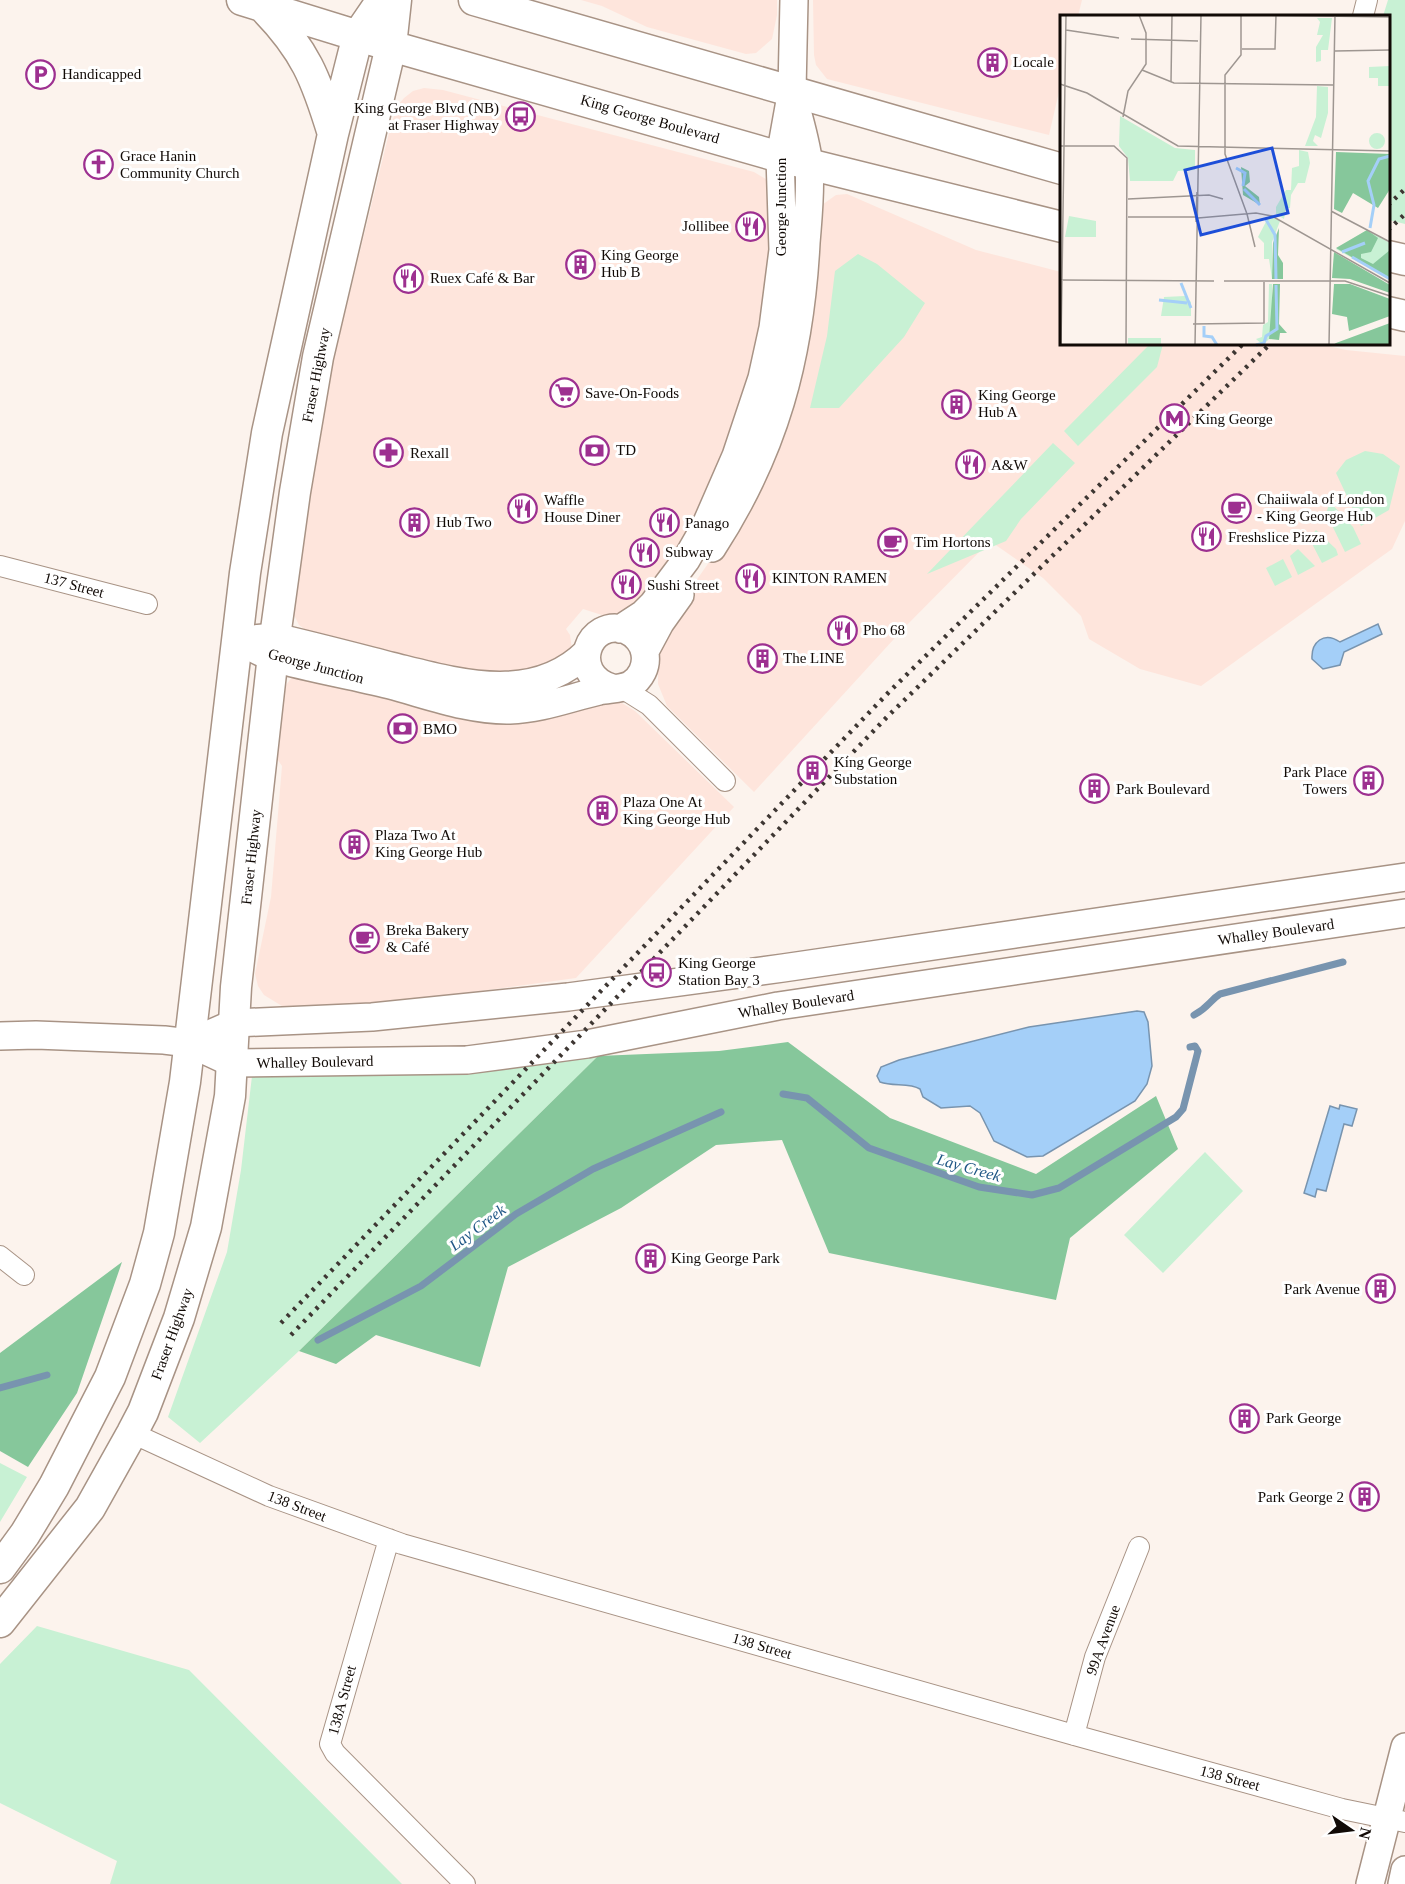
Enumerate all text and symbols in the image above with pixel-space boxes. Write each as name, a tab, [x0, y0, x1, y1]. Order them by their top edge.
inset map	[1060, 15, 1390, 345]
building icon: Locale	[976, 46, 1008, 78]
place label: Locale	[1013, 54, 1054, 70]
parking icon: Handicapped	[25, 58, 57, 90]
place label: Handicapped	[62, 66, 142, 82]
street label: King George Boulevard	[579, 91, 722, 147]
place label: King George Blvd (NB) at Fraser Highway	[354, 100, 499, 133]
bus stop icon: King George Blvd (NB) at Fraser Highway	[504, 101, 536, 133]
place label: Grace Hanin Community Church	[120, 148, 240, 181]
church icon: Grace Hanin Community Church	[83, 149, 115, 181]
street label: George Junction	[773, 157, 789, 256]
restaurant icon: Jollibee	[734, 210, 766, 242]
place label: Jollibee	[682, 218, 729, 234]
place label: King George Hub B	[601, 247, 679, 280]
building icon: King George Hub B	[564, 248, 596, 280]
restaurant icon: Ruex Café & Bar	[393, 262, 425, 294]
place label: Ruex Café & Bar	[430, 270, 535, 286]
street label: Fraser Highway	[299, 326, 333, 424]
supermarket icon: Save-On-Foods	[548, 377, 580, 409]
place label: Save-On-Foods	[585, 385, 679, 401]
place label: King George Hub A	[978, 387, 1056, 420]
building icon: King George Hub A	[941, 388, 973, 420]
metro station icon: King George	[1158, 403, 1190, 435]
place label: King George	[1195, 411, 1273, 427]
bank icon: TD	[579, 434, 611, 466]
pharmacy icon: Rexall	[373, 437, 405, 469]
place label: TD	[616, 442, 636, 458]
place label: Rexall	[410, 445, 449, 461]
restaurant icon: A&W	[954, 449, 986, 481]
place label: A&W	[991, 457, 1029, 473]
place label: Chaiiwala of London - King George Hub	[1257, 491, 1385, 524]
place label: Waffle House Diner	[544, 492, 620, 525]
cafe icon: Chaiiwala of London - King George Hub	[1220, 492, 1252, 524]
restaurant icon: Waffle House Diner	[507, 493, 539, 525]
building icon: Hub Two	[399, 506, 431, 538]
restaurant icon: Panago	[648, 507, 680, 539]
place label: Hub Two	[436, 514, 492, 530]
place label: Panago	[685, 515, 729, 531]
restaurant icon: Freshslice Pizza	[1191, 521, 1223, 553]
cafe icon: Tim Hortons	[877, 526, 909, 558]
place label: Freshslice Pizza	[1228, 529, 1325, 545]
place label: Tim Hortons	[914, 534, 991, 550]
restaurant icon: Subway	[628, 536, 660, 568]
place label: Subway	[665, 544, 714, 560]
restaurant icon: KINTON RAMEN	[735, 562, 767, 594]
street label: 137 Street	[42, 569, 106, 601]
restaurant icon: Sushi Street	[610, 569, 642, 601]
place label: KINTON RAMEN	[772, 570, 887, 586]
place label: Sushi Street	[647, 577, 720, 593]
restaurant icon: Pho 68	[826, 614, 858, 646]
place label: Pho 68	[863, 622, 905, 638]
building icon: The LINE	[746, 642, 778, 674]
street label: George Junction	[266, 646, 366, 687]
place label: The LINE	[783, 650, 844, 666]
bank icon: BMO	[386, 713, 418, 745]
place label: BMO	[423, 721, 457, 737]
place label: King George Substation	[834, 754, 912, 787]
building icon: King George Substation	[797, 755, 829, 787]
place label: Park Place Towers	[1283, 764, 1347, 797]
building icon: Park Place Towers	[1352, 765, 1384, 797]
building icon: Park Boulevard	[1079, 773, 1111, 805]
place label: Park Boulevard	[1116, 781, 1210, 797]
place label: Plaza One At King George Hub	[623, 794, 730, 827]
building icon: Plaza One At King George Hub	[586, 795, 618, 827]
street label: Fraser Highway	[238, 808, 264, 906]
place label: Plaza Two At King George Hub	[375, 827, 482, 860]
building icon: Plaza Two At King George Hub	[338, 828, 370, 860]
street label: Whalley Boulevard	[1217, 916, 1336, 948]
place label: Breka Bakery & Café	[386, 922, 469, 955]
cafe icon: Breka Bakery & Café	[349, 923, 381, 955]
place label: King George Station Bay 3	[678, 955, 760, 988]
bus stop icon: King George Station Bay 3	[641, 956, 673, 988]
street label: Whalley Boulevard	[737, 987, 856, 1021]
street label: Whalley Boulevard	[256, 1053, 374, 1071]
water label: Lay Creek	[934, 1150, 1004, 1186]
water label: Lay Creek	[445, 1200, 510, 1255]
building icon: King George Park	[634, 1242, 666, 1274]
place label: King George Park	[671, 1250, 780, 1266]
building icon: Park Avenue	[1365, 1273, 1397, 1305]
place label: Park Avenue	[1284, 1281, 1360, 1297]
street label: Fraser Highway	[148, 1286, 196, 1382]
building icon: Park George	[1229, 1402, 1261, 1434]
place label: Park George	[1266, 1410, 1341, 1426]
building icon: Park George 2	[1349, 1481, 1381, 1513]
street label: 138 Street	[266, 1488, 329, 1525]
place label: Park George 2	[1258, 1489, 1344, 1505]
street label: 99A Avenue	[1083, 1602, 1123, 1677]
street label: 138 Street	[730, 1630, 794, 1662]
street label: 138A Street	[325, 1663, 359, 1736]
street label: 138 Street	[1198, 1762, 1262, 1794]
north arrow	[1321, 1800, 1381, 1860]
text: N	[1355, 1826, 1375, 1842]

